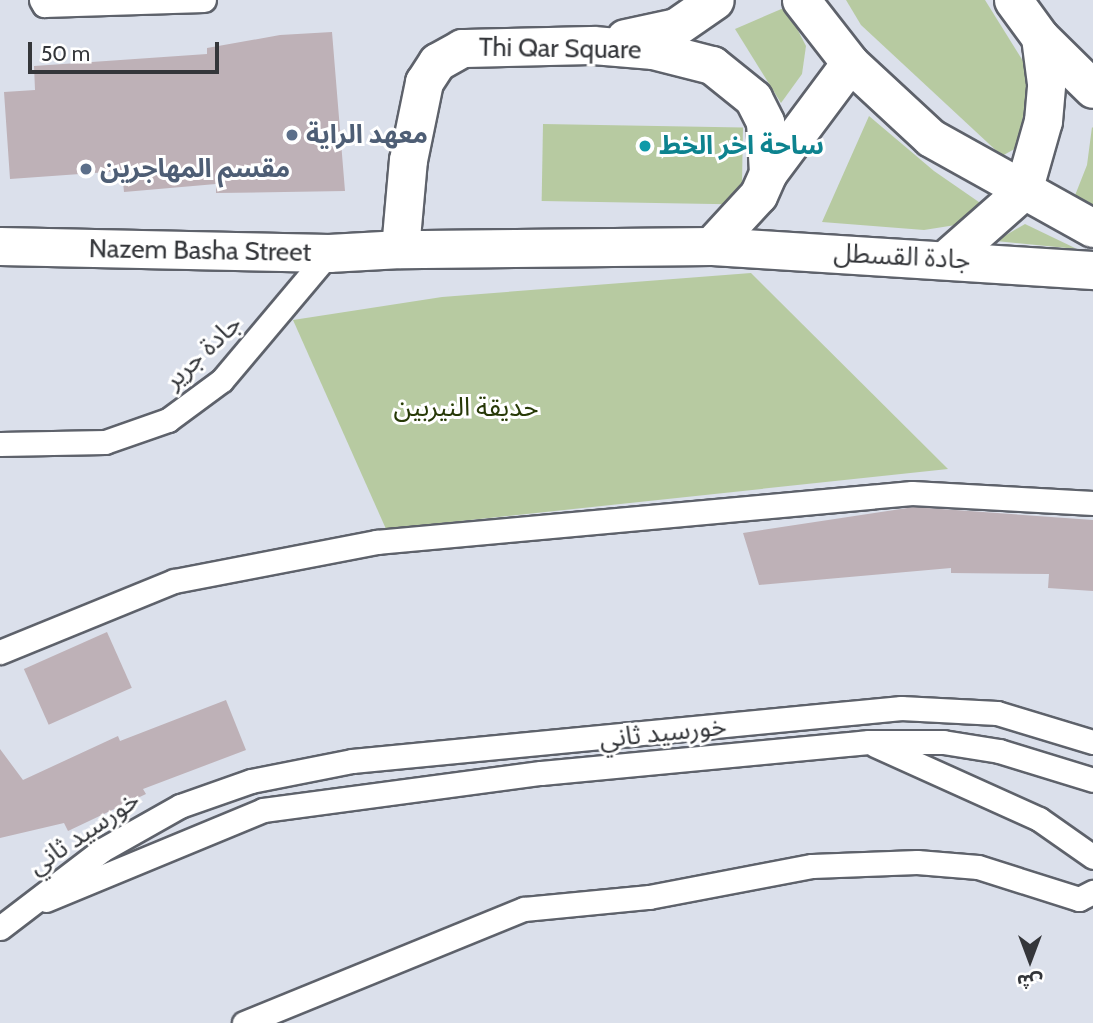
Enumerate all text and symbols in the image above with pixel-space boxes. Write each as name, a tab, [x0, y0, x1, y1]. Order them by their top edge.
scale bar	[32, 28, 222, 72]
street label: Thi Qar Square	[479, 32, 641, 66]
text: 50 m	[41, 41, 90, 66]
place label: معهد الراية	[306, 119, 428, 151]
marker: معهد الراية	[284, 127, 300, 143]
place label: ساحة اخر الخط	[659, 130, 824, 162]
marker: ساحة اخر الخط	[637, 138, 653, 154]
place label: مقسم المهاجرين	[100, 153, 290, 185]
marker: مقسم المهاجرين	[78, 161, 94, 177]
street label: Nazem Basha Street	[89, 233, 311, 269]
street label: جادة القسطل	[833, 238, 971, 276]
street label: جادة جرير	[158, 308, 248, 396]
park label: حديقة النيربين	[393, 392, 539, 424]
street label: خورسيد ثاني	[598, 711, 728, 755]
street label: خورسيد ثاني	[22, 784, 146, 882]
north arrow	[995, 925, 1065, 995]
text: ش	[1017, 970, 1043, 993]

